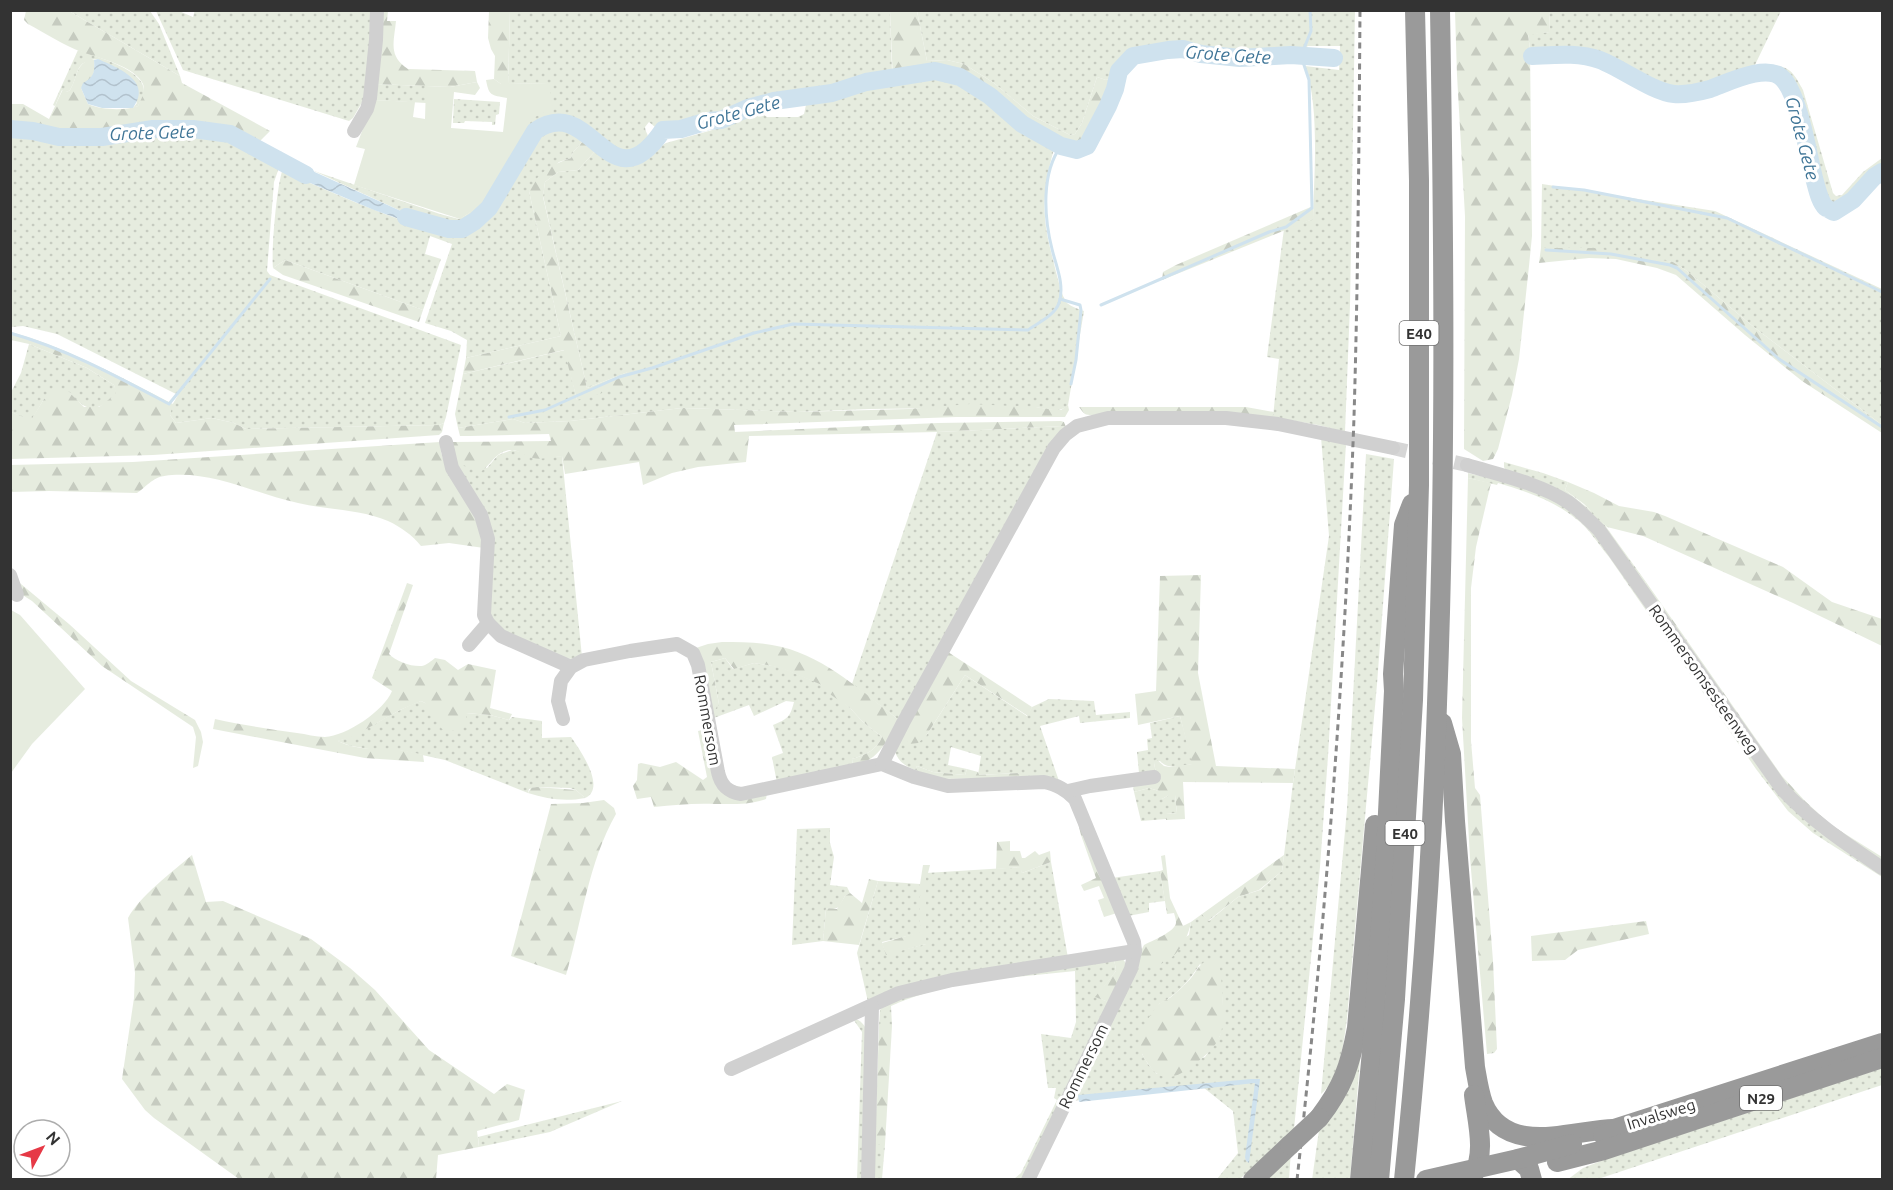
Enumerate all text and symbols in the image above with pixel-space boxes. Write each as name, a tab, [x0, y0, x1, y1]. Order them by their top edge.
water label: Grote Gete	[1185, 41, 1271, 67]
water label: Grote Gete	[694, 91, 782, 133]
water label: Grote Gete	[1782, 94, 1824, 182]
water label: Grote Gete	[109, 121, 195, 143]
road number: E40	[1400, 321, 1438, 345]
street label: Rommersomsesteenweg	[1646, 601, 1762, 757]
street label: Rommersom	[691, 673, 725, 767]
road number: E40	[1386, 821, 1424, 845]
street label: Rommersom	[1055, 1021, 1111, 1111]
road number: N29	[1740, 1086, 1782, 1110]
street label: Invalsweg	[1625, 1095, 1697, 1133]
north arrow	[12, 1118, 72, 1178]
text: N	[43, 1128, 64, 1149]

